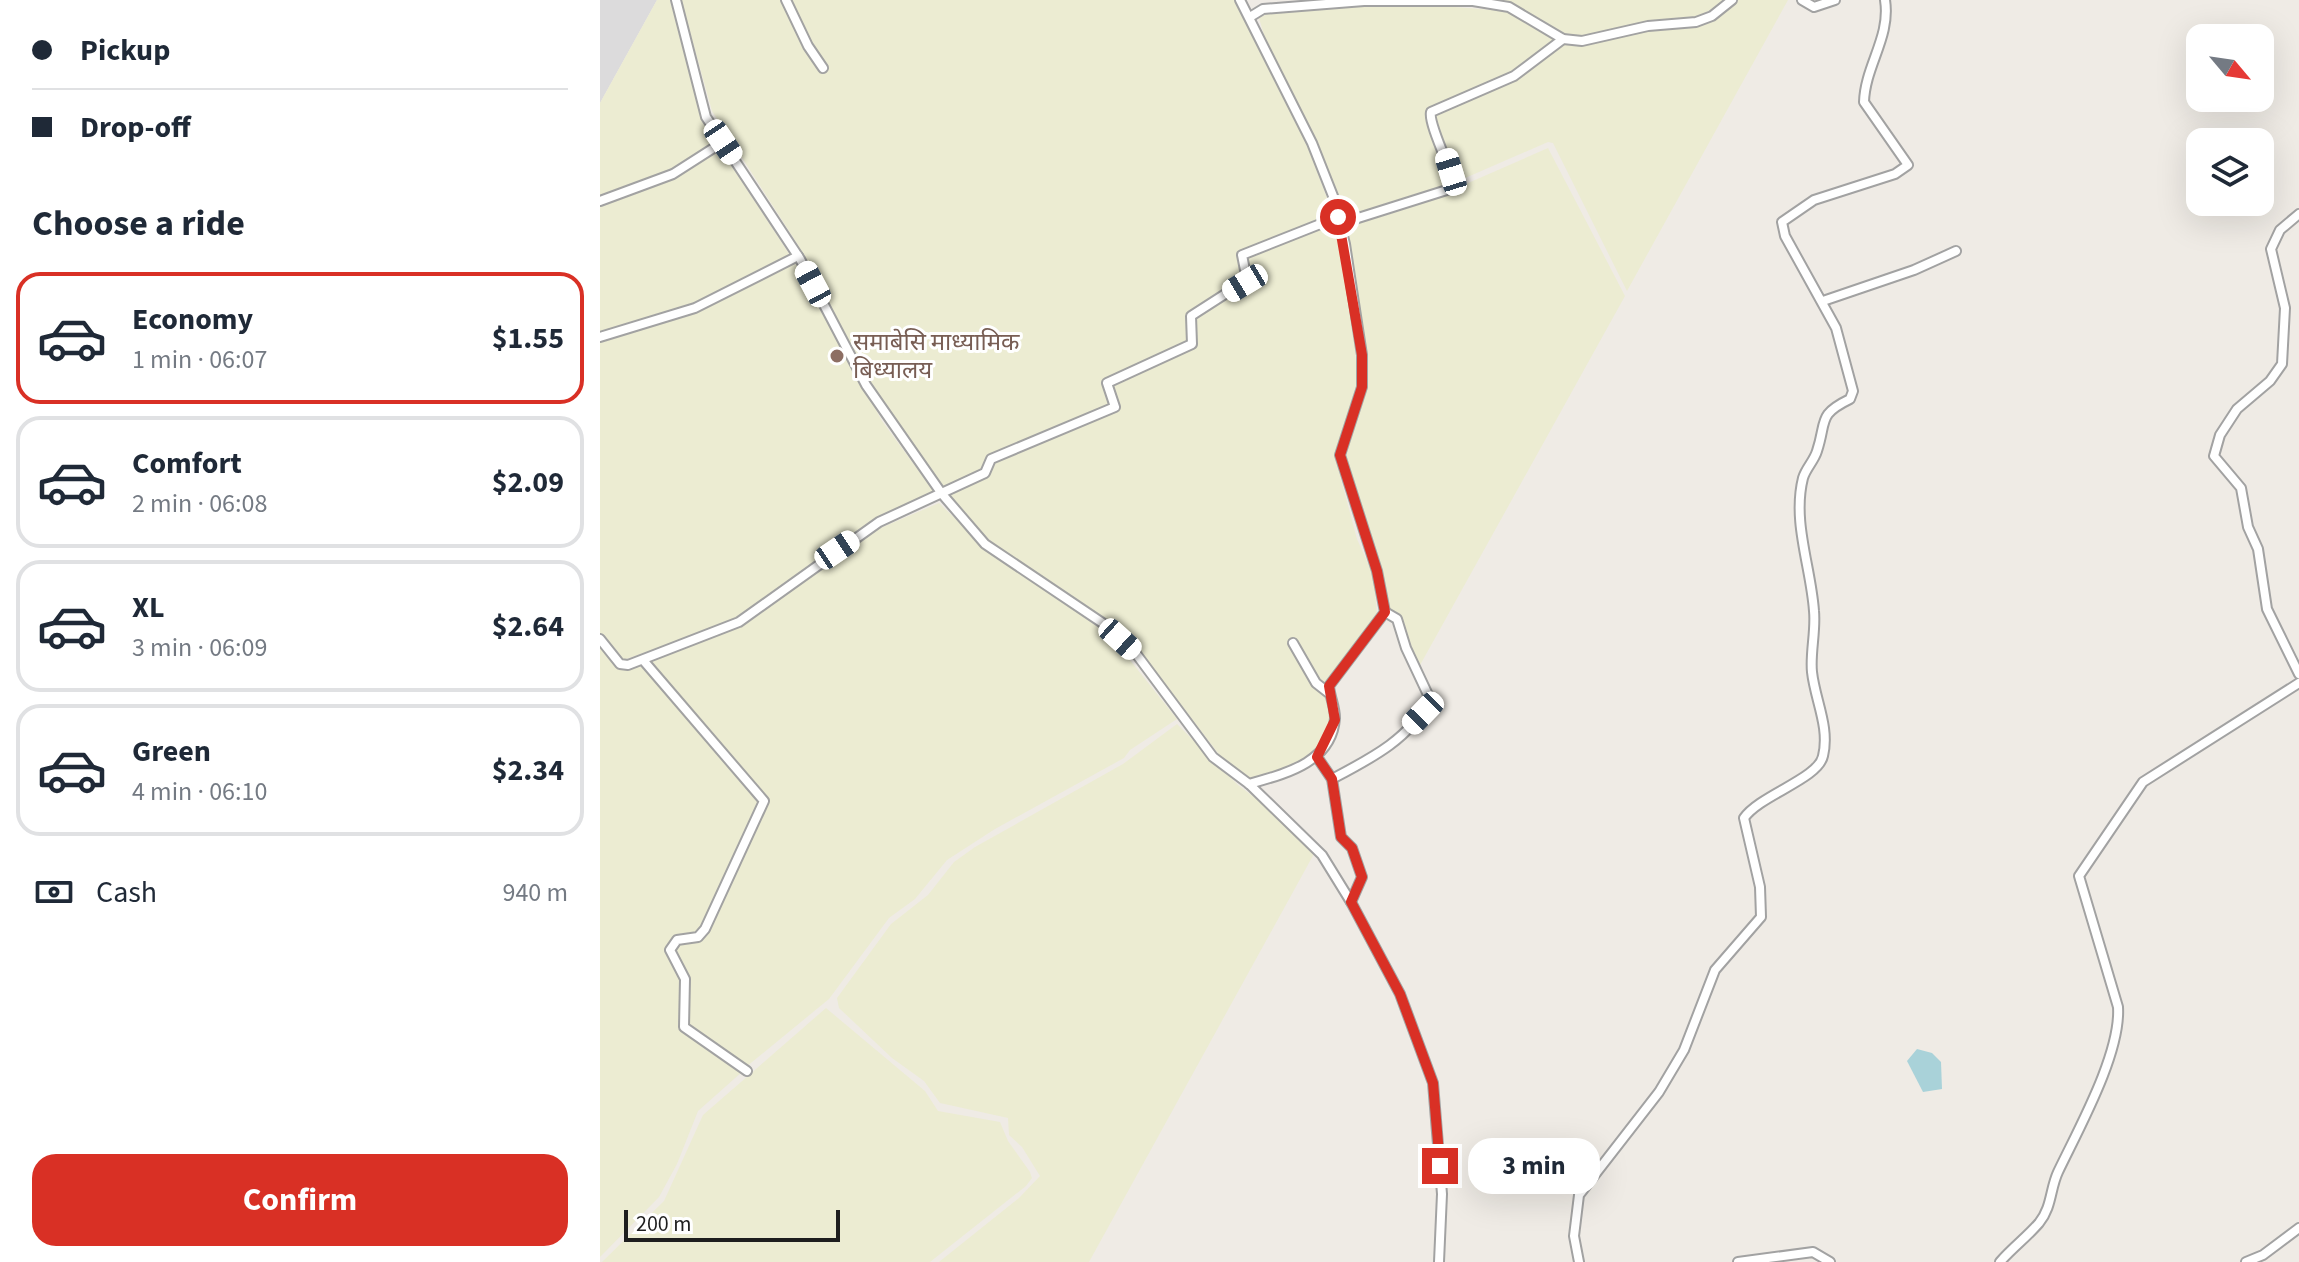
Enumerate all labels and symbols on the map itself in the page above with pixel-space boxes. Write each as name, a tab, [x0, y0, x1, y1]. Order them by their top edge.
north arrow	[2186, 24, 2274, 112]
car	[700, 115, 746, 169]
car	[1433, 146, 1469, 198]
route start	[1320, 199, 1356, 235]
car	[791, 257, 835, 311]
car	[1218, 260, 1272, 306]
place label: समाबेसि माध्यामिक बिध्यालय	[853, 325, 1020, 388]
marker: समाबेसि माध्यामिक बिध्यालय	[828, 347, 846, 365]
car	[810, 527, 864, 573]
car	[1094, 614, 1146, 664]
car	[1398, 687, 1448, 739]
callout: 3 min	[1468, 1138, 1600, 1194]
route end	[1422, 1148, 1458, 1184]
scale bar	[624, 1206, 840, 1242]

